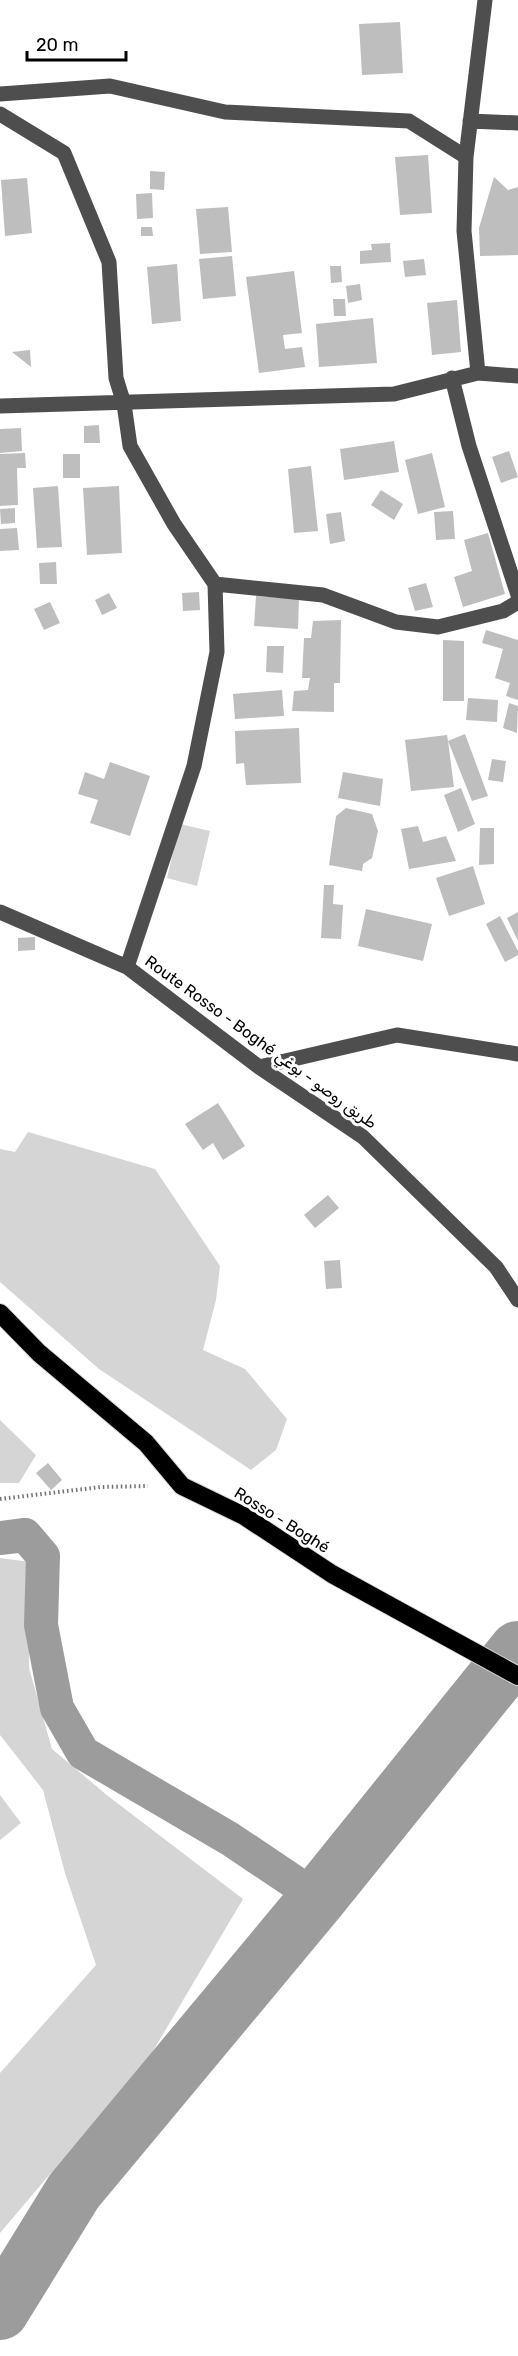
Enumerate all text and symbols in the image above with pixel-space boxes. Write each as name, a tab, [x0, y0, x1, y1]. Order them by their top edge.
scale bar	[27, 24, 126, 62]
text: 20 m	[36, 34, 78, 56]
street label: Route Rosso - Boghé طريق روصو - بوغي	[140, 951, 381, 1135]
street label: Rosso - Boghé	[231, 1483, 333, 1557]

